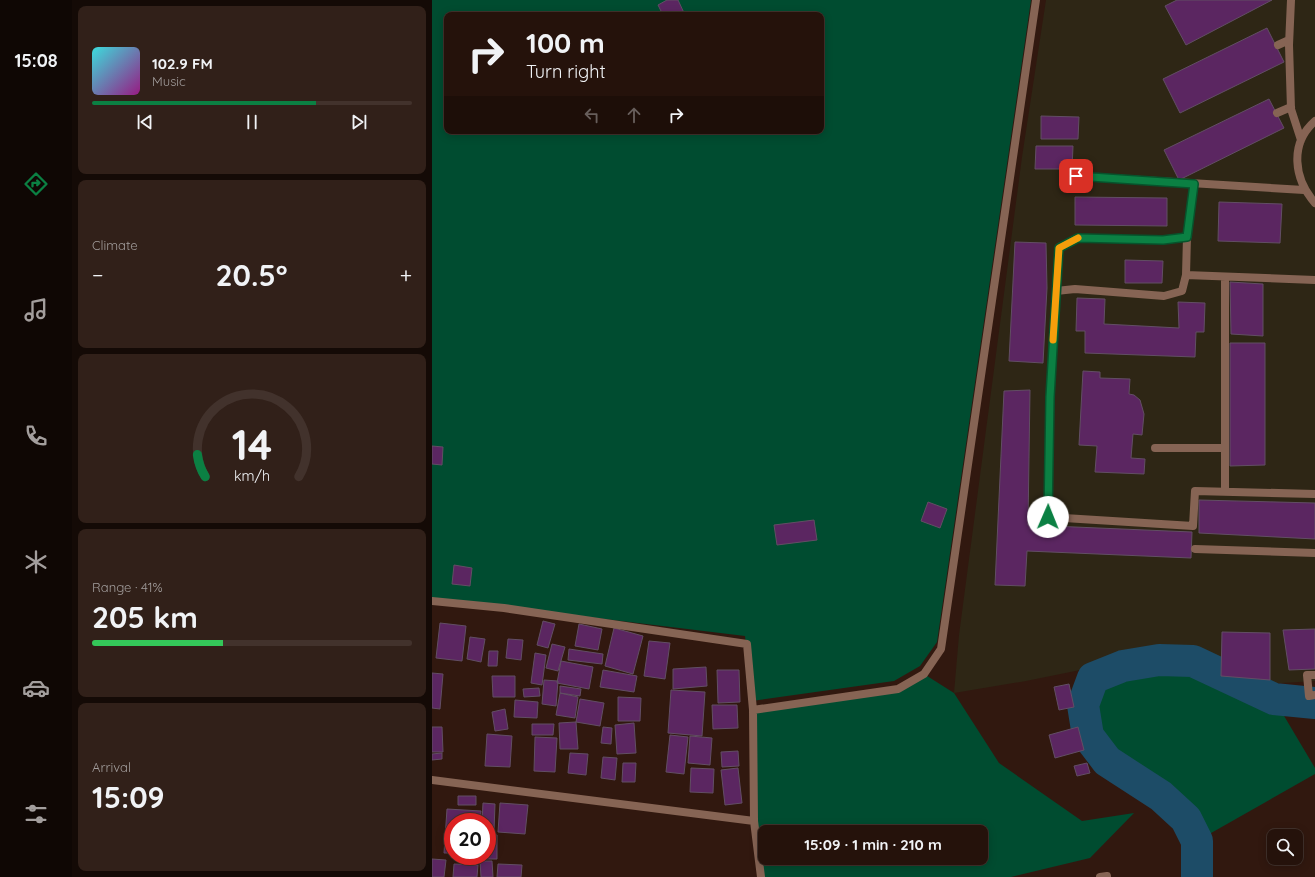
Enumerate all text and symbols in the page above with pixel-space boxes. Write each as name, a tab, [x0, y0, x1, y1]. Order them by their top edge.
text: 100 m	[526, 25, 605, 60]
icon: right	[460, 28, 512, 80]
text: 15:08	[14, 49, 58, 72]
text: 102.9 FM	[152, 54, 213, 73]
text: Turn right	[526, 60, 606, 83]
text: Music	[152, 73, 186, 89]
icon: left	[581, 104, 603, 126]
icon: ahead	[623, 104, 645, 126]
icon: right	[665, 104, 687, 126]
icon: previous	[134, 111, 156, 133]
icon: pause	[241, 111, 263, 133]
icon: next	[348, 111, 370, 133]
pin	[1059, 159, 1093, 193]
icon: arrive	[1065, 165, 1087, 187]
icon: directions	[22, 170, 50, 198]
text: Climate	[92, 237, 138, 253]
text: 20.5°	[216, 256, 288, 294]
text: −	[92, 261, 103, 289]
text: +	[400, 261, 412, 289]
icon: music	[22, 296, 50, 324]
text: 14	[232, 417, 272, 469]
icon: phone	[22, 422, 50, 450]
text: km/h	[234, 466, 270, 484]
position arrow	[1027, 496, 1069, 538]
icon: climate	[22, 548, 50, 576]
text: Range · 41%	[92, 579, 163, 595]
text: 205 km	[92, 598, 198, 636]
icon: car	[22, 674, 50, 702]
text: Arrival	[92, 759, 131, 775]
text: 15:09	[92, 778, 165, 816]
icon: filters	[22, 800, 50, 828]
speed limit sign: 20	[444, 813, 496, 865]
map controls	[1267, 829, 1303, 865]
button: search	[1267, 829, 1303, 865]
text: 15:09 · 1 min · 210 m	[804, 835, 942, 854]

